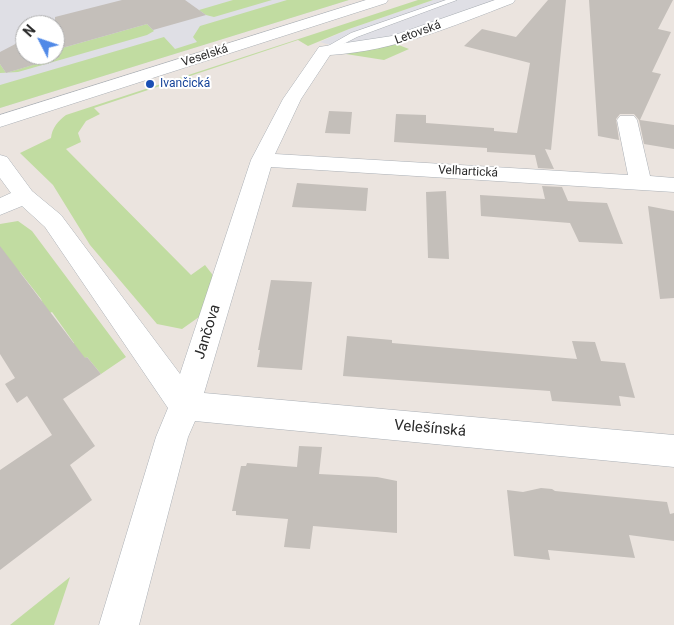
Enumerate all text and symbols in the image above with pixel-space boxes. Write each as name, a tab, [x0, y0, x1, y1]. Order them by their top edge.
north arrow	[15, 15, 65, 65]
street label: Letovská	[393, 18, 443, 48]
text: N	[20, 22, 39, 40]
street label: Veselská	[180, 42, 230, 70]
place label: Ivančická	[160, 77, 210, 91]
marker: Ivančická	[144, 78, 156, 90]
street label: Velhartická	[438, 163, 498, 181]
street label: Jančova	[191, 302, 225, 362]
street label: Velešínská	[393, 417, 467, 441]

